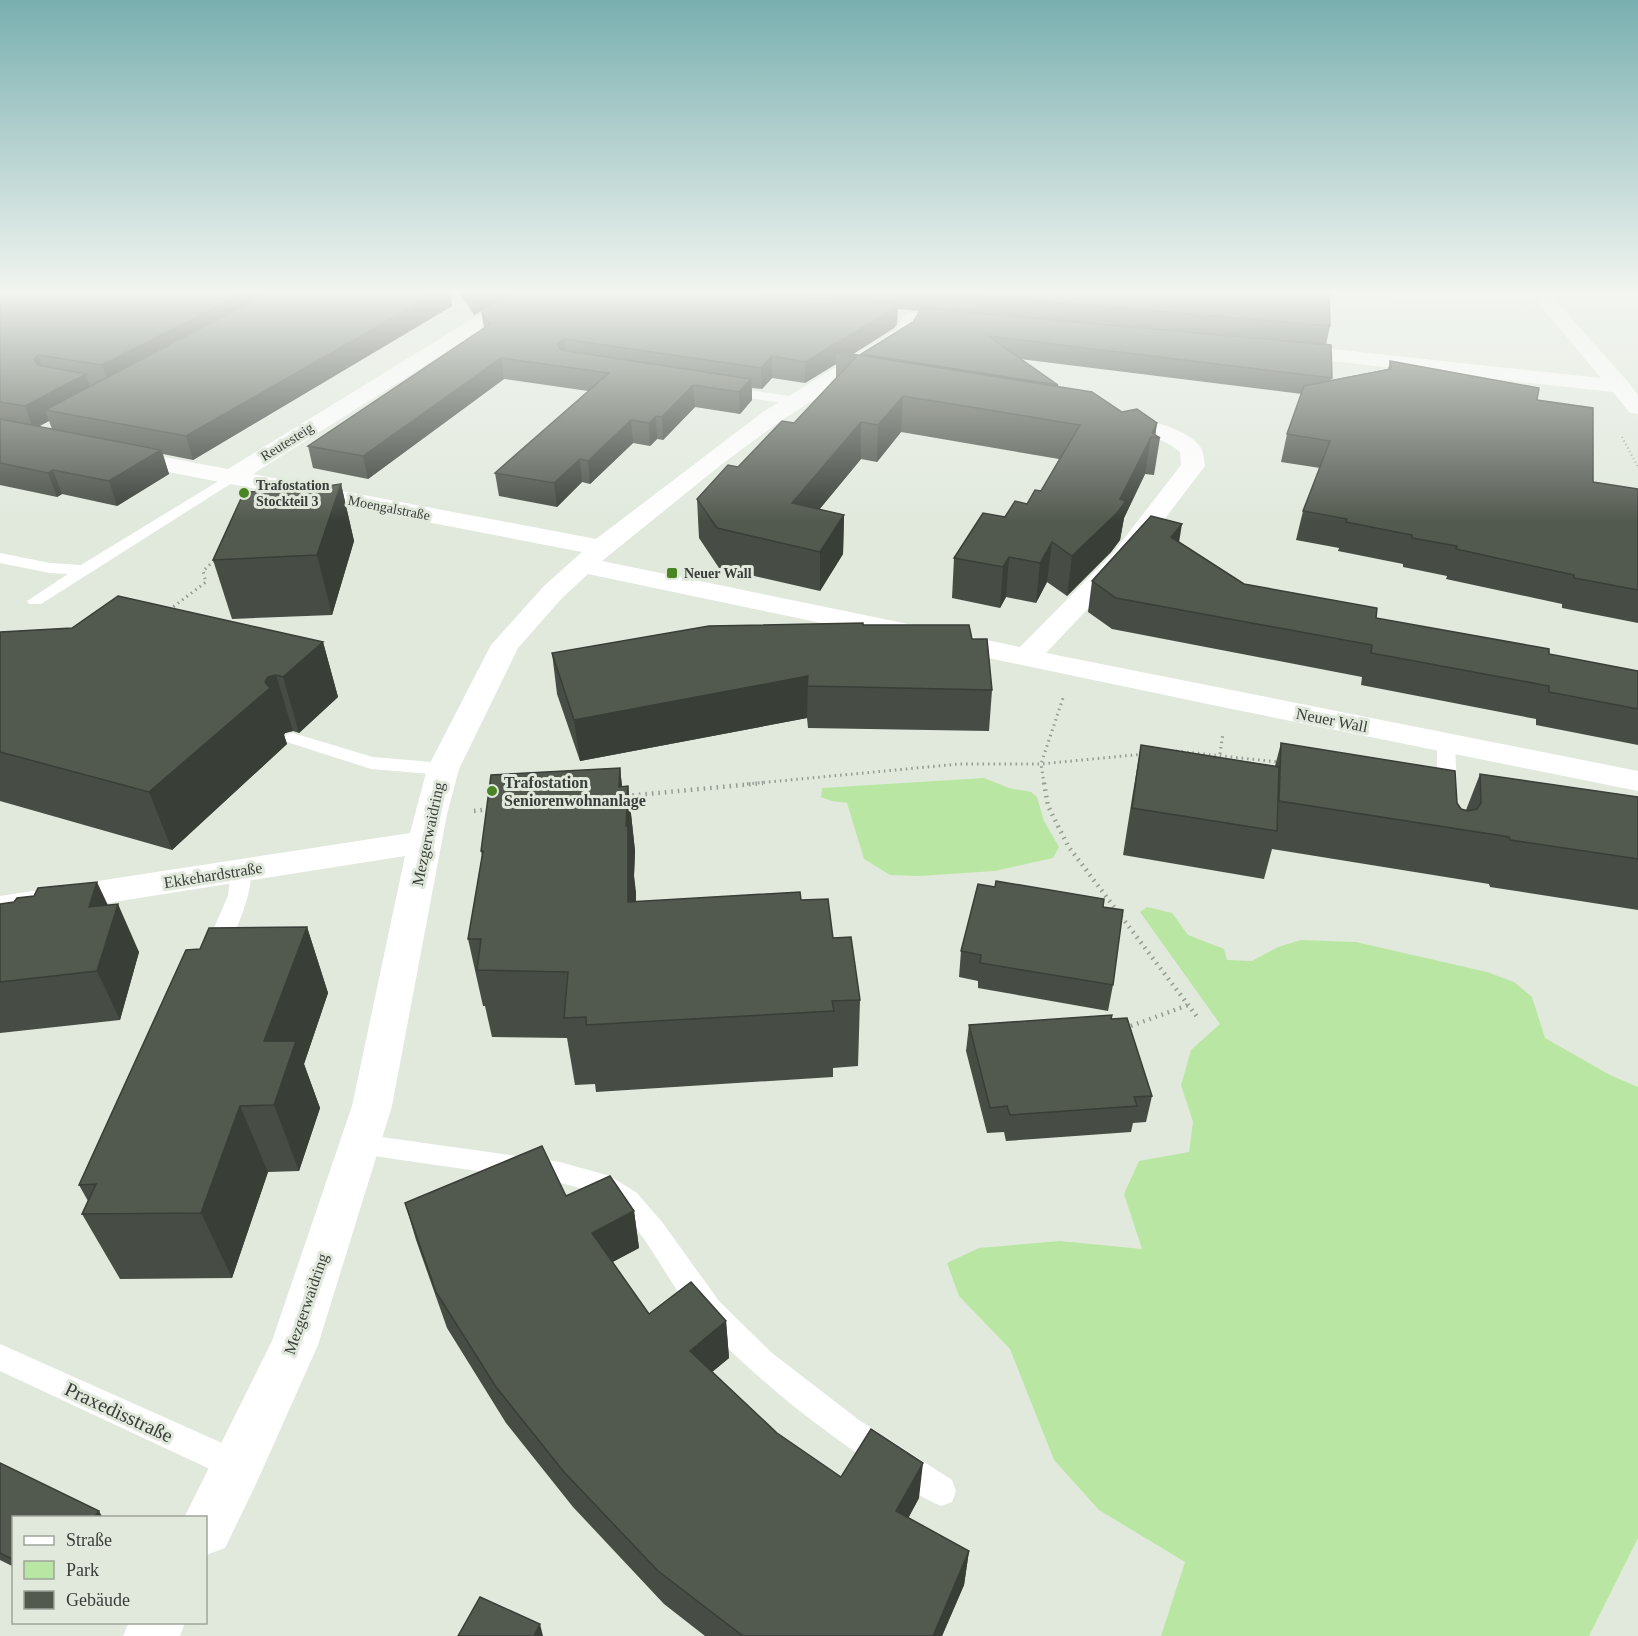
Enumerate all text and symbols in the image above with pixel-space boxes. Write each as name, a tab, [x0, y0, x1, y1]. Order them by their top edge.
street label: Reutesteig	[258, 420, 316, 464]
place label: Trafostation Stockteil 3	[256, 478, 330, 509]
marker: Trafostation Stockteil 3	[237, 486, 251, 500]
street label: Moengalstraße	[347, 493, 431, 523]
marker: Neuer Wall	[665, 566, 679, 580]
place label: Neuer Wall	[684, 566, 752, 581]
street label: Neuer Wall	[1295, 705, 1370, 735]
place label: Trafostation Seniorenwohnanlage	[504, 774, 646, 810]
street label: Mezgerwaidring	[409, 781, 448, 888]
marker: Trafostation Seniorenwohnanlage	[485, 784, 499, 798]
street label: Ekkehardstraße	[163, 859, 263, 891]
street label: Mezgerwaidring	[281, 1251, 332, 1357]
street label: Praxedisstraße	[61, 1377, 177, 1447]
legend	[12, 1516, 207, 1624]
text: Straße	[66, 1530, 112, 1550]
text: Park	[66, 1560, 99, 1580]
text: Gebäude	[66, 1590, 130, 1610]

